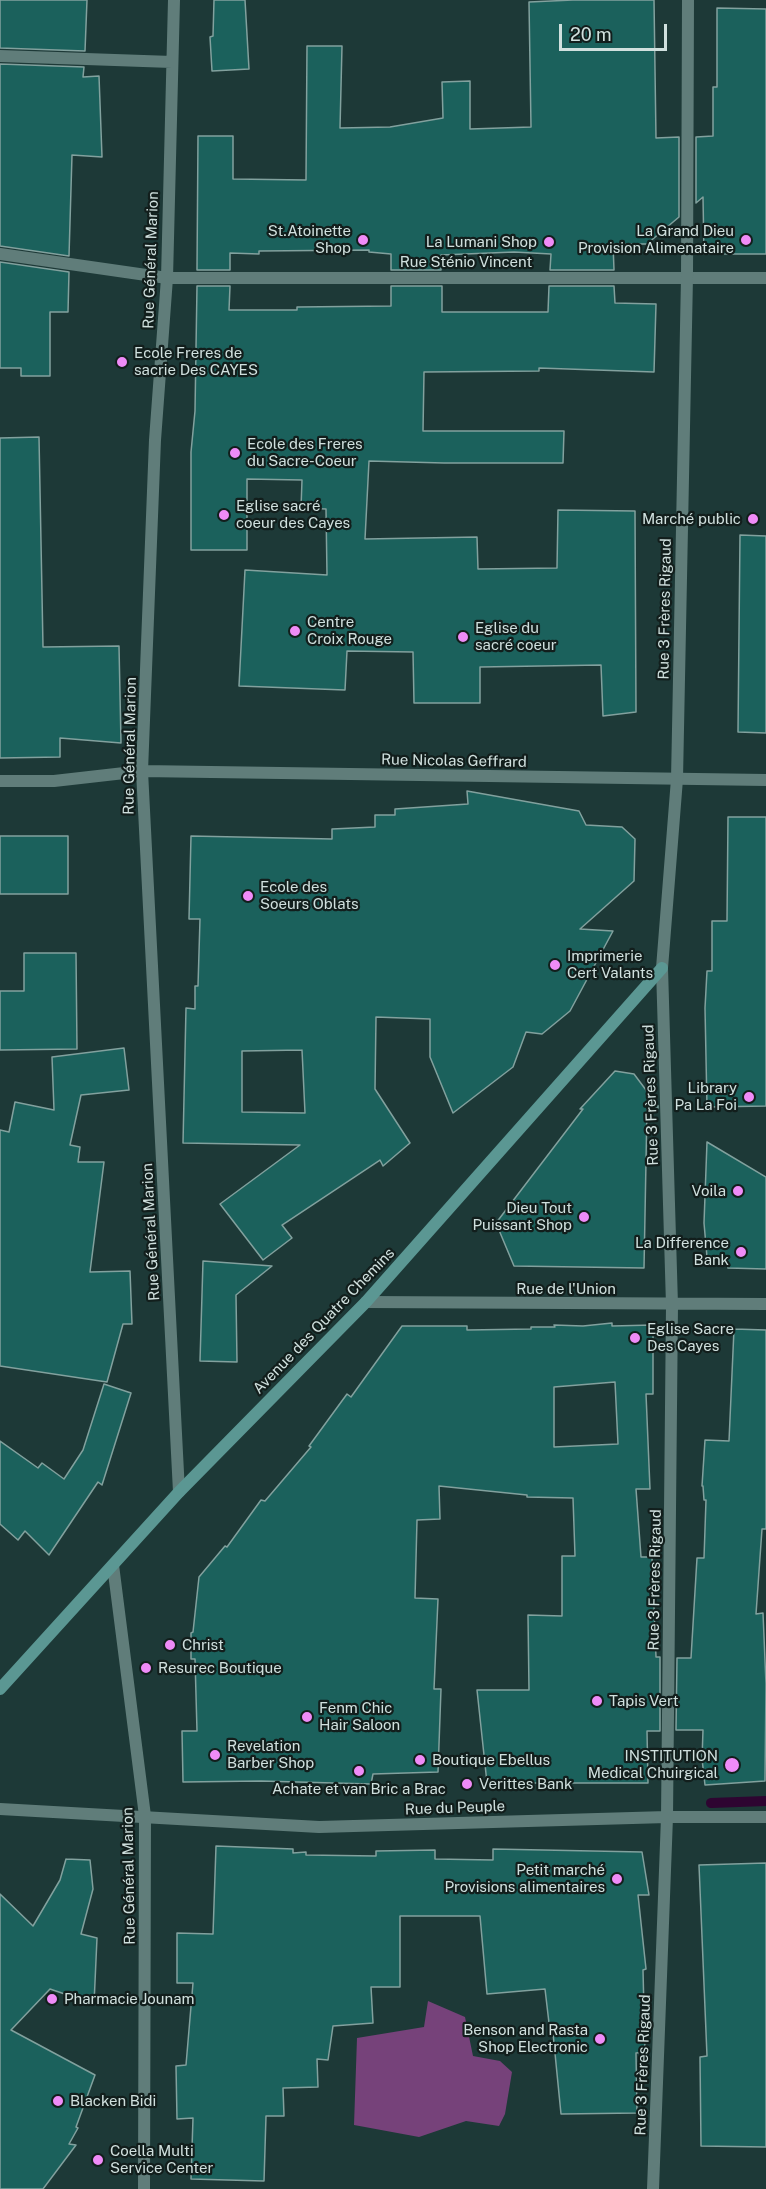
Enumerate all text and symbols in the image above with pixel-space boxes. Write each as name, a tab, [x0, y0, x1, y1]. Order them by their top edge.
scale bar	[562, 12, 670, 50]
text: 20 m	[570, 24, 612, 45]
street label: Rue Général Marion	[140, 191, 162, 329]
place label: St.Atoinette Shop	[268, 222, 351, 257]
place label: La Grand Dieu Provision Alimenataire	[578, 222, 734, 257]
marker: St.Atoinette Shop	[356, 233, 370, 247]
place label: La Lumani Shop	[426, 233, 537, 251]
marker: La Grand Dieu Provision Alimenataire	[739, 233, 753, 247]
marker: La Lumani Shop	[542, 235, 556, 249]
street label: Rue Sténio Vincent	[400, 253, 532, 271]
place label: Ecole Freres de sacrie Des CAYES	[134, 344, 258, 379]
marker: Ecole Freres de sacrie Des CAYES	[115, 355, 129, 369]
place label: Ecole des Freres du Sacre-Coeur	[247, 435, 363, 470]
marker: Ecole des Freres du Sacre-Coeur	[228, 446, 242, 460]
place label: Eglise sacré coeur des Cayes	[236, 497, 350, 532]
marker: Eglise sacré coeur des Cayes	[217, 508, 231, 522]
place label: Marché public	[642, 510, 741, 528]
marker: Marché public	[746, 512, 760, 526]
street label: Rue 3 Frères Rigaud	[655, 538, 675, 680]
place label: Centre Croix Rouge	[307, 613, 392, 648]
place label: Eglise du sacré coeur	[475, 619, 557, 654]
marker: Centre Croix Rouge	[288, 624, 302, 638]
marker: Eglise du sacré coeur	[456, 630, 470, 644]
street label: Rue Général Marion	[120, 677, 140, 815]
street label: Rue Nicolas Geffrard	[381, 751, 527, 771]
place label: Ecole des Soeurs Oblats	[260, 878, 359, 913]
marker: Ecole des Soeurs Oblats	[241, 889, 255, 903]
place label: Imprimerie Cert Valants	[567, 947, 653, 982]
marker: Imprimerie Cert Valants	[548, 958, 562, 972]
street label: Rue 3 Frères Rigaud	[640, 1024, 662, 1166]
place label: Library Pa La Foi	[674, 1079, 737, 1114]
marker: Library Pa La Foi	[742, 1090, 756, 1104]
street label: Rue Général Marion	[138, 1163, 164, 1301]
place label: Voila	[692, 1182, 726, 1200]
marker: Voila	[731, 1184, 745, 1198]
place label: Dieu Tout Puissant Shop	[473, 1199, 572, 1234]
marker: Dieu Tout Puissant Shop	[577, 1210, 591, 1224]
place label: La Difference Bank	[635, 1234, 729, 1269]
street label: Avenue des Quatre Chemins	[250, 1244, 398, 1398]
marker: La Difference Bank	[734, 1245, 748, 1259]
street label: Rue de l'Union	[516, 1280, 616, 1298]
place label: Eglise Sacre Des Cayes	[647, 1320, 734, 1355]
marker: Eglise Sacre Des Cayes	[628, 1331, 642, 1345]
street label: Rue 3 Frères Rigaud	[645, 1509, 665, 1651]
place label: Christ	[182, 1636, 224, 1654]
marker: Christ	[163, 1638, 177, 1652]
place label: Resurec Boutique	[158, 1659, 282, 1677]
marker: Resurec Boutique	[139, 1661, 153, 1675]
place label: Tapis Vert	[609, 1692, 679, 1710]
marker: Tapis Vert	[590, 1694, 604, 1708]
place label: Fenm Chic Hair Saloon	[319, 1699, 400, 1734]
marker: Fenm Chic Hair Saloon	[300, 1710, 314, 1724]
place label: Revelation Barber Shop	[227, 1737, 314, 1772]
place label: INSTITUTION Medical Chuirgical	[588, 1747, 718, 1782]
marker: Revelation Barber Shop	[208, 1748, 222, 1762]
place label: Boutique Ebellus	[432, 1751, 550, 1769]
marker: Boutique Ebellus	[413, 1753, 427, 1767]
marker: INSTITUTION Medical Chuirgical	[723, 1756, 741, 1774]
marker: Achate et van Bric a Brac	[352, 1764, 366, 1778]
place label: Verittes Bank	[479, 1775, 572, 1793]
marker: Verittes Bank	[460, 1777, 474, 1791]
place label: Achate et van Bric a Brac	[272, 1780, 446, 1798]
street label: Rue du Peuple	[404, 1797, 506, 1819]
street label: Rue Général Marion	[119, 1807, 139, 1945]
place label: Petit marché Provisions alimentaires	[444, 1861, 605, 1896]
marker: Petit marché Provisions alimentaires	[610, 1872, 624, 1886]
place label: Pharmacie Jounam	[64, 1990, 194, 2008]
marker: Pharmacie Jounam	[45, 1992, 59, 2006]
street label: Rue 3 Frères Rigaud	[632, 1994, 654, 2136]
place label: Benson and Rasta Shop Electronic	[463, 2021, 588, 2056]
marker: Benson and Rasta Shop Electronic	[593, 2032, 607, 2046]
place label: Blacken Bidi	[70, 2092, 156, 2110]
marker: Blacken Bidi	[51, 2094, 65, 2108]
place label: Coella Multi Service Center	[110, 2142, 213, 2177]
marker: Coella Multi Service Center	[91, 2153, 105, 2167]

